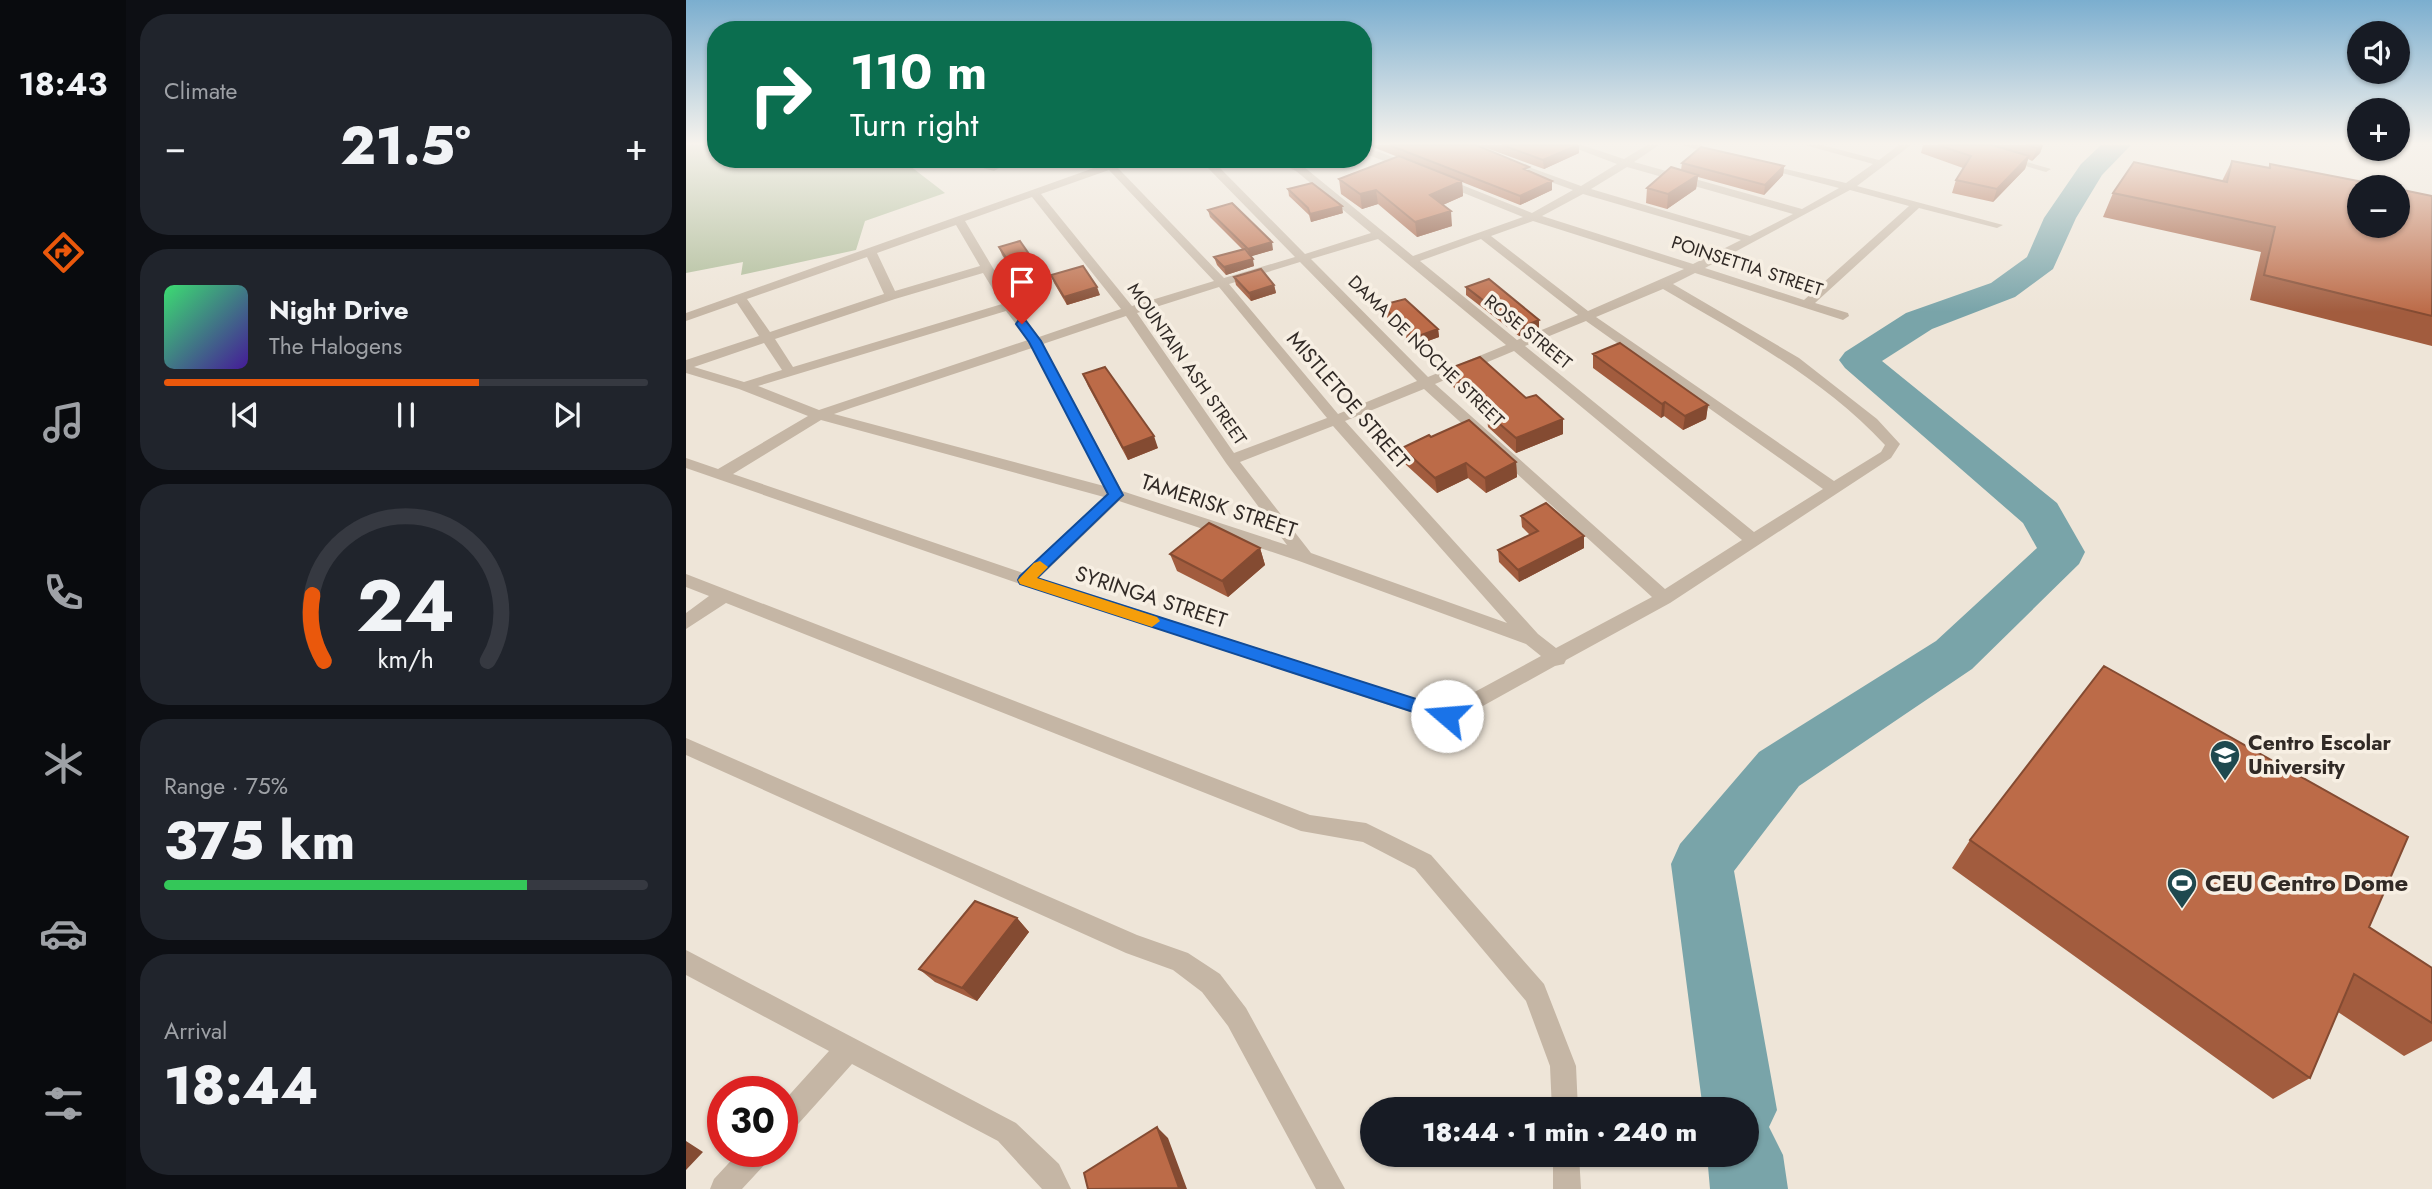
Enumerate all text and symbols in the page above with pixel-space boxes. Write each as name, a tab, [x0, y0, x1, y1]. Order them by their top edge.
map controls	[2347, 21, 2410, 238]
button: sound	[2347, 21, 2410, 84]
text: 110 m	[850, 37, 987, 107]
icon: right	[735, 49, 826, 140]
text: 18:43	[19, 61, 107, 107]
text: Climate	[164, 74, 237, 108]
button: +	[2347, 98, 2410, 161]
text: Turn right	[850, 102, 979, 148]
text: 21.5°	[340, 108, 471, 184]
text: −	[164, 119, 186, 174]
text: +	[625, 119, 648, 174]
button: −	[2347, 175, 2410, 238]
icon: directions	[39, 228, 88, 277]
street label: POINSETTIA STREET	[1668, 229, 1827, 303]
pin	[992, 252, 1052, 324]
icon: arrive	[1003, 263, 1041, 301]
street label: DAMA DE NOCHE STREET	[1342, 269, 1510, 433]
street label: MOUNTAIN ASH STREET	[1121, 278, 1253, 451]
street label: ROSE STREET	[1479, 289, 1578, 376]
text: Night Drive	[269, 291, 409, 329]
street label: MISTLETOE STREET	[1280, 325, 1416, 475]
text: The Halogens	[269, 329, 402, 363]
icon: previous	[226, 396, 264, 434]
icon: pause	[387, 396, 425, 434]
icon: next	[548, 396, 586, 434]
icon: music	[39, 398, 88, 447]
street label: TAMERISK STREET	[1137, 467, 1301, 545]
text: 24	[357, 553, 455, 658]
street label: SYRINGA STREET	[1071, 558, 1231, 636]
icon: phone	[39, 568, 88, 617]
text: km/h	[378, 640, 434, 676]
position arrow	[1410, 679, 1484, 753]
place label: Centro Escolar University	[2248, 728, 2392, 782]
school or university icon: Centro Escolar University	[2208, 738, 2242, 782]
icon: climate	[39, 739, 88, 788]
text: Range · 75%	[164, 769, 288, 803]
text: 375 km	[164, 803, 355, 879]
place label: CEU Centro Dome	[2205, 865, 2408, 900]
sports icon: CEU Centro Dome	[2165, 866, 2199, 910]
icon: car	[39, 909, 88, 958]
text: Arrival	[164, 1014, 227, 1048]
text: 18:44	[164, 1048, 319, 1124]
speed limit sign: 30	[707, 1076, 798, 1167]
icon: filters	[39, 1079, 88, 1128]
text: 18:44 · 1 min · 240 m	[1422, 1113, 1697, 1151]

